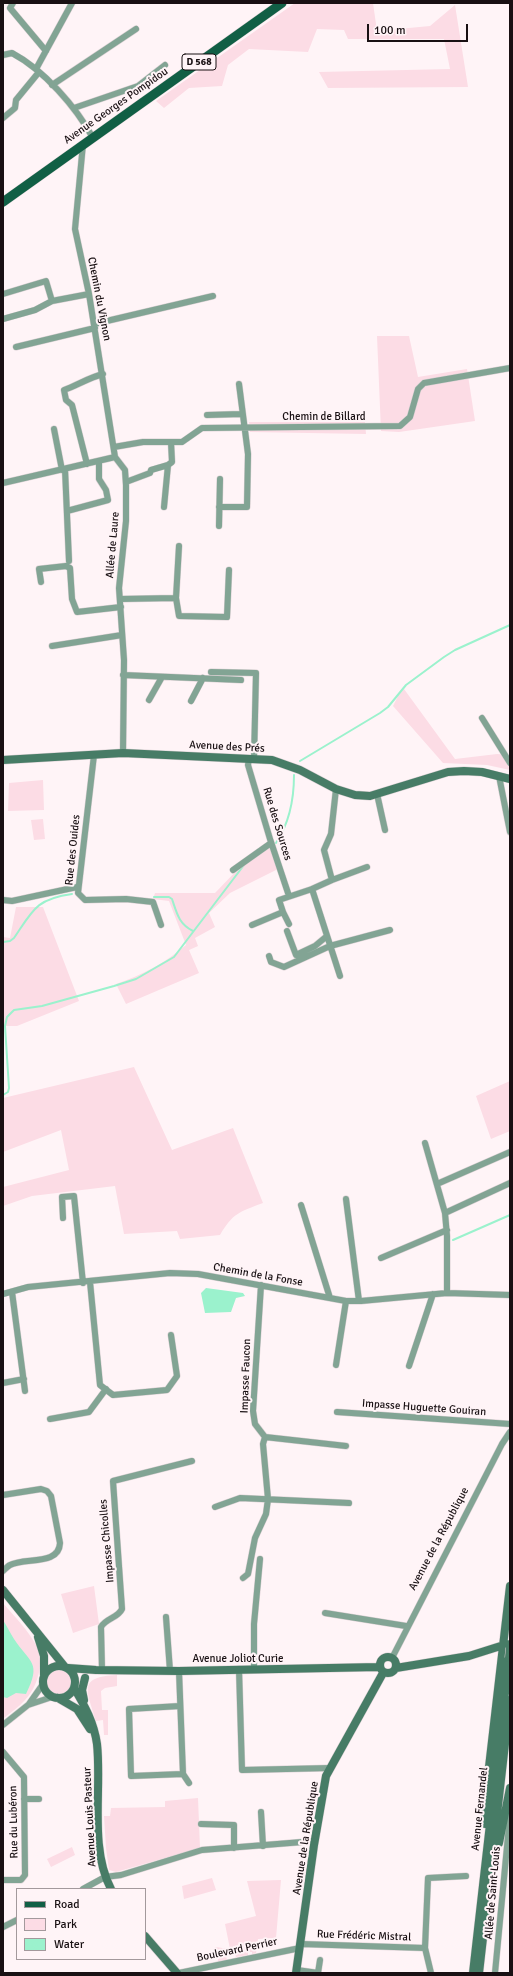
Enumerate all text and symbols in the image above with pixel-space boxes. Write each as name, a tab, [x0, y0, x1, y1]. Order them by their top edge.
scale bar	[369, 16, 470, 42]
text: 100 m	[374, 23, 406, 38]
road number: D 568	[182, 54, 216, 70]
street label: Avenue Georges Pompidou	[61, 65, 171, 147]
street label: Chemin du Vignon	[84, 256, 114, 342]
street label: Chemin de Billard	[282, 410, 366, 424]
street label: Allée de Laure	[104, 511, 122, 579]
street label: Avenue des Prés	[189, 738, 265, 756]
street label: Rue des Sources	[260, 786, 294, 862]
street label: Rue des Ouides	[63, 814, 83, 886]
street label: Chemin de la Fonse	[212, 1261, 304, 1289]
street label: Impasse Faucon	[238, 1338, 254, 1414]
street label: Impasse Huguette Gouiran	[361, 1397, 487, 1419]
street label: Avenue de la République	[406, 1485, 472, 1593]
street label: Impasse Chicolles	[97, 1499, 117, 1583]
street label: Avenue Joliot Curie	[193, 1652, 283, 1666]
street label: Avenue Louis Pasteur	[81, 1767, 99, 1867]
street label: Avenue Fernandel	[469, 1767, 491, 1851]
street label: Avenue de la République	[290, 1780, 322, 1896]
street label: Rue du Lubéron	[7, 1785, 21, 1859]
street label: Allée de Saint-Louis	[482, 1846, 504, 1940]
legend	[16, 1888, 146, 1960]
text: Road	[54, 1897, 80, 1912]
text: Park	[54, 1917, 77, 1932]
street label: Rue Frédéric Mistral	[317, 1928, 411, 1944]
street label: Boulevard Perrier	[196, 1935, 278, 1965]
text: Water	[54, 1937, 84, 1952]

